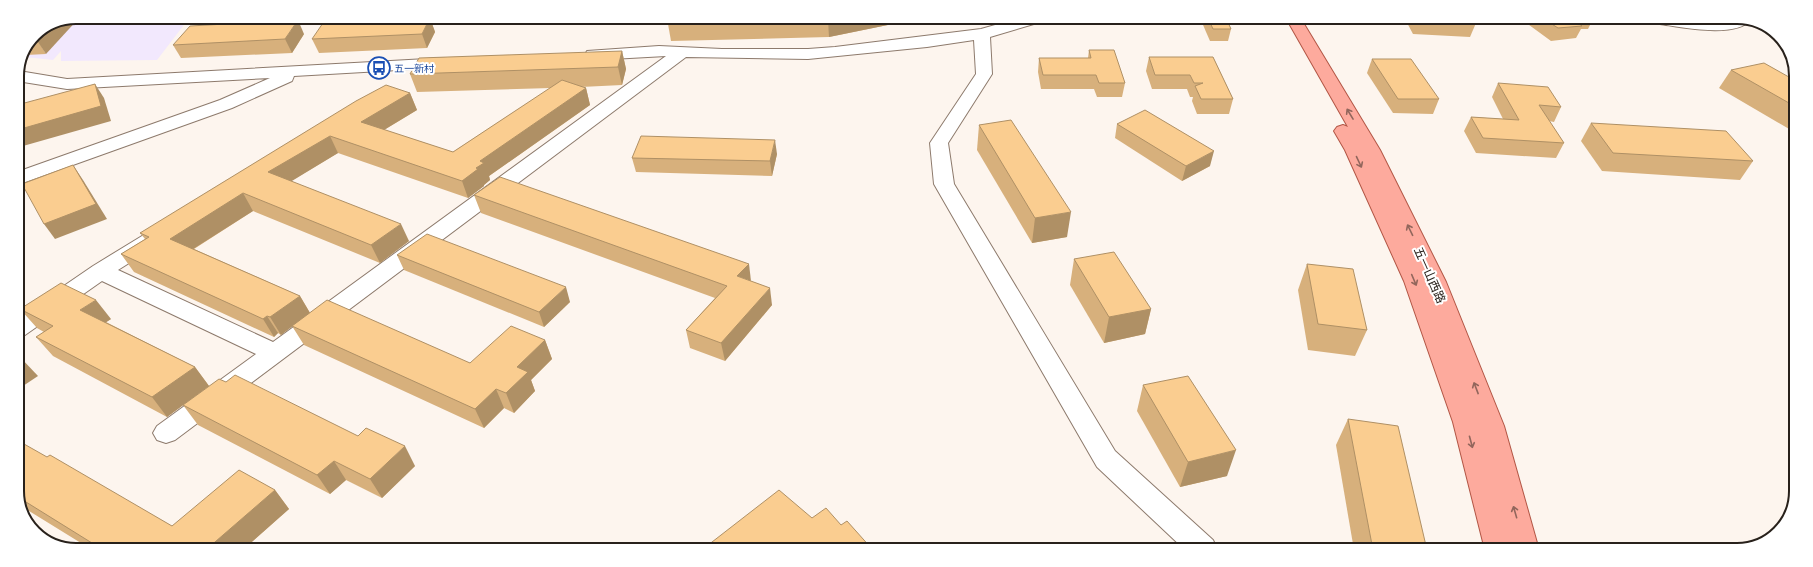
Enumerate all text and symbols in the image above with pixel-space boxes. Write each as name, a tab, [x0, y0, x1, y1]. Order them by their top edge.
bus stop icon: 五一新村	[366, 55, 392, 81]
place label: 五一新村	[394, 62, 434, 74]
one-way arrow	[1345, 109, 1353, 121]
one-way arrow	[1356, 156, 1363, 168]
one-way arrow	[1405, 224, 1413, 236]
street label: 五一山西路	[1411, 245, 1449, 305]
one-way arrow	[1411, 274, 1418, 286]
one-way arrow	[1472, 383, 1479, 395]
one-way arrow	[1468, 436, 1475, 449]
one-way arrow	[1511, 506, 1518, 519]

